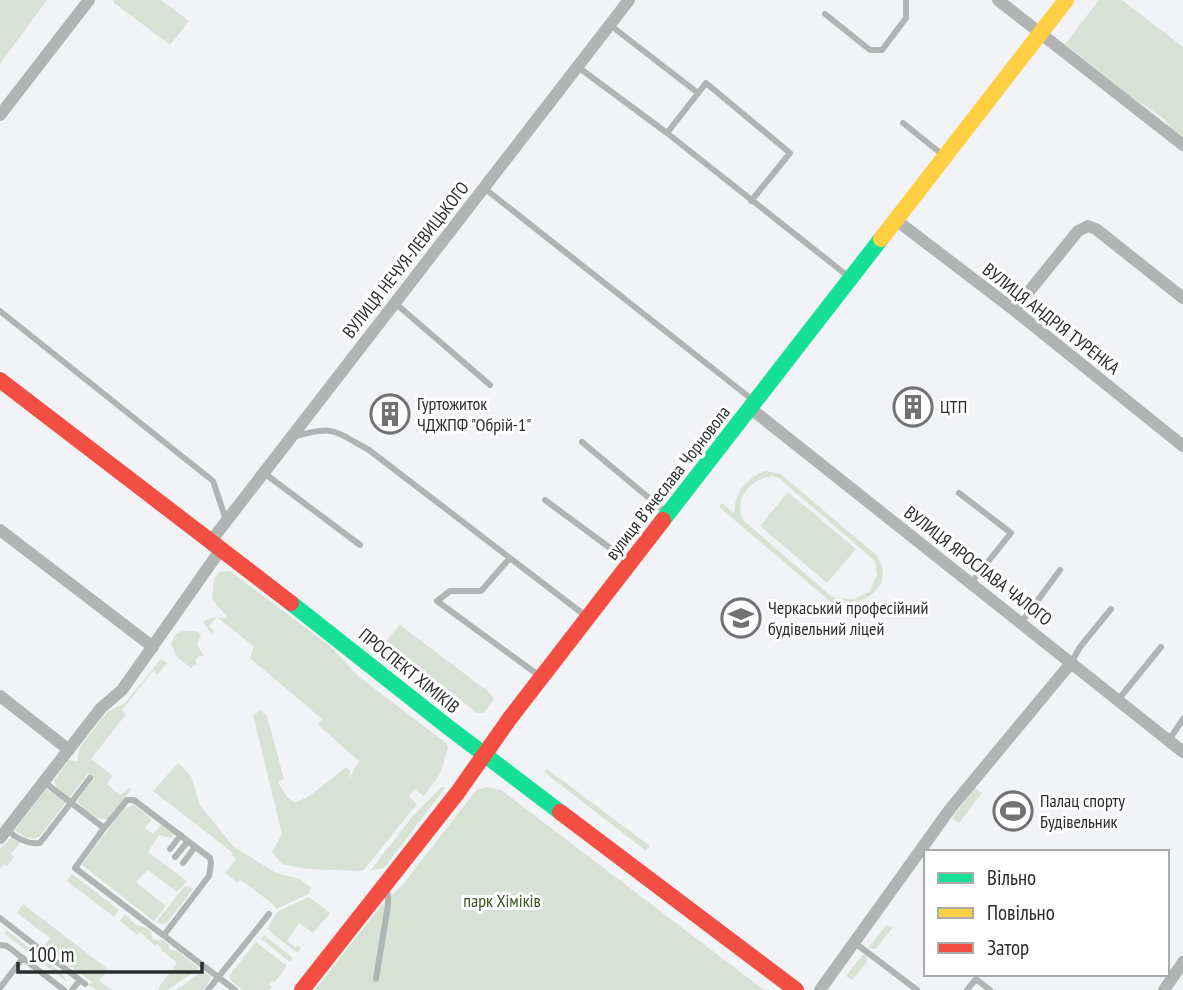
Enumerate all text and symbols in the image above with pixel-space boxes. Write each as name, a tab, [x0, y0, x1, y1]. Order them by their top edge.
street label: ВУЛИЦЯ НЕЧУЯ-ЛЕВИЦЬКОГО	[337, 177, 474, 343]
street label: ВУЛИЦЯ АНДРІЯ ТУРЕНКА	[978, 258, 1125, 380]
building icon: ЦТП	[892, 386, 934, 428]
place label: Гуртожиток ЧДЖПФ "Обрій-1"	[417, 392, 531, 436]
building icon: Гуртожиток ЧДЖПФ "Обрій-1"	[369, 393, 411, 435]
place label: ЦТП	[940, 395, 967, 418]
street label: вулиця Вʼячеслава Чорновола	[600, 401, 735, 564]
street label: ВУЛИЦЯ ЯРОСЛАВА ЧАЛОГО	[900, 501, 1057, 631]
place label: Черкаський професійний будівельний ліцей	[768, 596, 928, 640]
school or university icon: Черкаський професійний будівельний ліцей	[720, 597, 762, 639]
street label: ПРОСПЕКТ ХІМІКІВ	[354, 623, 464, 718]
place label: Палац спорту Будівельник	[1040, 789, 1125, 833]
sports icon: Палац спорту Будівельник	[992, 790, 1034, 832]
legend	[924, 850, 1169, 976]
text: Вільно	[987, 864, 1036, 891]
park label: парк Хіміків	[463, 889, 541, 912]
text: Повільно	[987, 899, 1055, 926]
scale bar	[18, 930, 201, 974]
text: Затор	[987, 934, 1029, 961]
text: 100 m	[28, 941, 74, 968]

